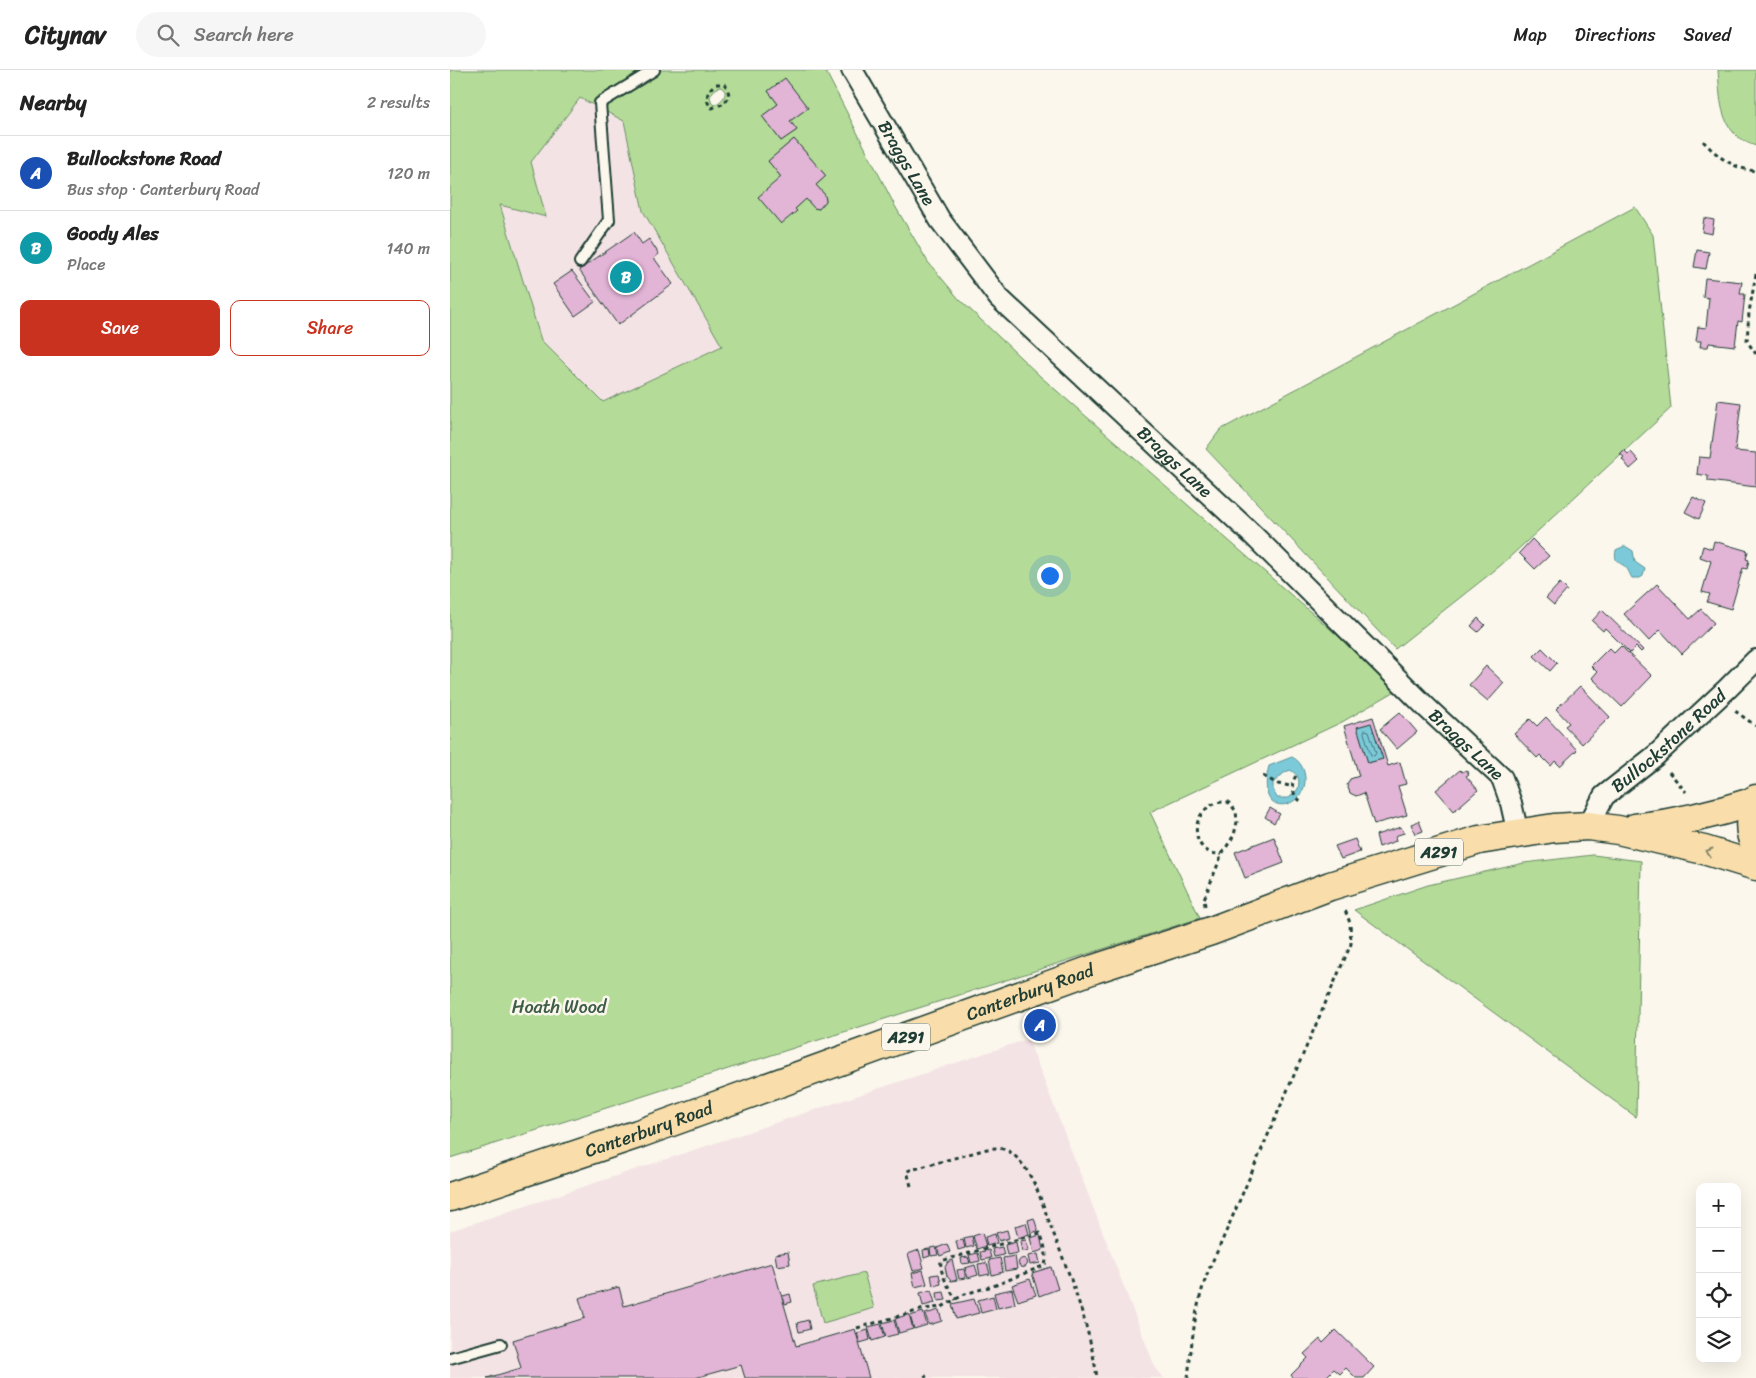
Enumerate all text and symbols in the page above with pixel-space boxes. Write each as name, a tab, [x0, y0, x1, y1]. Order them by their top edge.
search box	[136, 12, 486, 57]
text: Citynav	[25, 14, 106, 56]
text: Search here	[194, 18, 294, 51]
text: Map	[1514, 19, 1547, 51]
text: Directions	[1575, 19, 1656, 51]
text: Saved	[1684, 19, 1731, 51]
icon: search	[154, 21, 182, 49]
text: Nearby	[20, 84, 86, 122]
text: 2 results	[367, 88, 430, 117]
street label: Braggs Lane	[869, 114, 945, 212]
text: Bullockstone Road	[67, 142, 221, 175]
text: A	[31, 159, 41, 188]
text: 120 m	[387, 159, 430, 188]
text: Bus stop · Canterbury Road	[67, 175, 259, 204]
text: Goody Ales	[67, 217, 159, 250]
text: B	[31, 234, 41, 263]
text: 140 m	[387, 234, 430, 263]
text: Place	[67, 250, 106, 279]
pin: B	[610, 258, 642, 296]
button: Save	[20, 300, 220, 356]
button: Share	[230, 300, 430, 356]
street label: Braggs Lane	[1129, 418, 1220, 506]
your location	[1037, 563, 1063, 589]
street label: Bullockstone Road	[1604, 680, 1735, 801]
street label: Braggs Lane	[1421, 701, 1512, 789]
road number: A291	[1415, 839, 1463, 866]
one-way arrow	[1705, 847, 1714, 858]
street label: Canterbury Road	[961, 954, 1100, 1030]
park label: Hoath Wood	[512, 991, 608, 1023]
pin: A	[1024, 1006, 1056, 1044]
road number: A291	[882, 1024, 930, 1050]
street label: Canterbury Road	[581, 1092, 719, 1167]
map controls	[1696, 1183, 1741, 1363]
button: +	[1696, 1183, 1741, 1228]
button: −	[1696, 1228, 1741, 1273]
button: locate	[1696, 1273, 1741, 1318]
button: layers	[1696, 1318, 1741, 1363]

